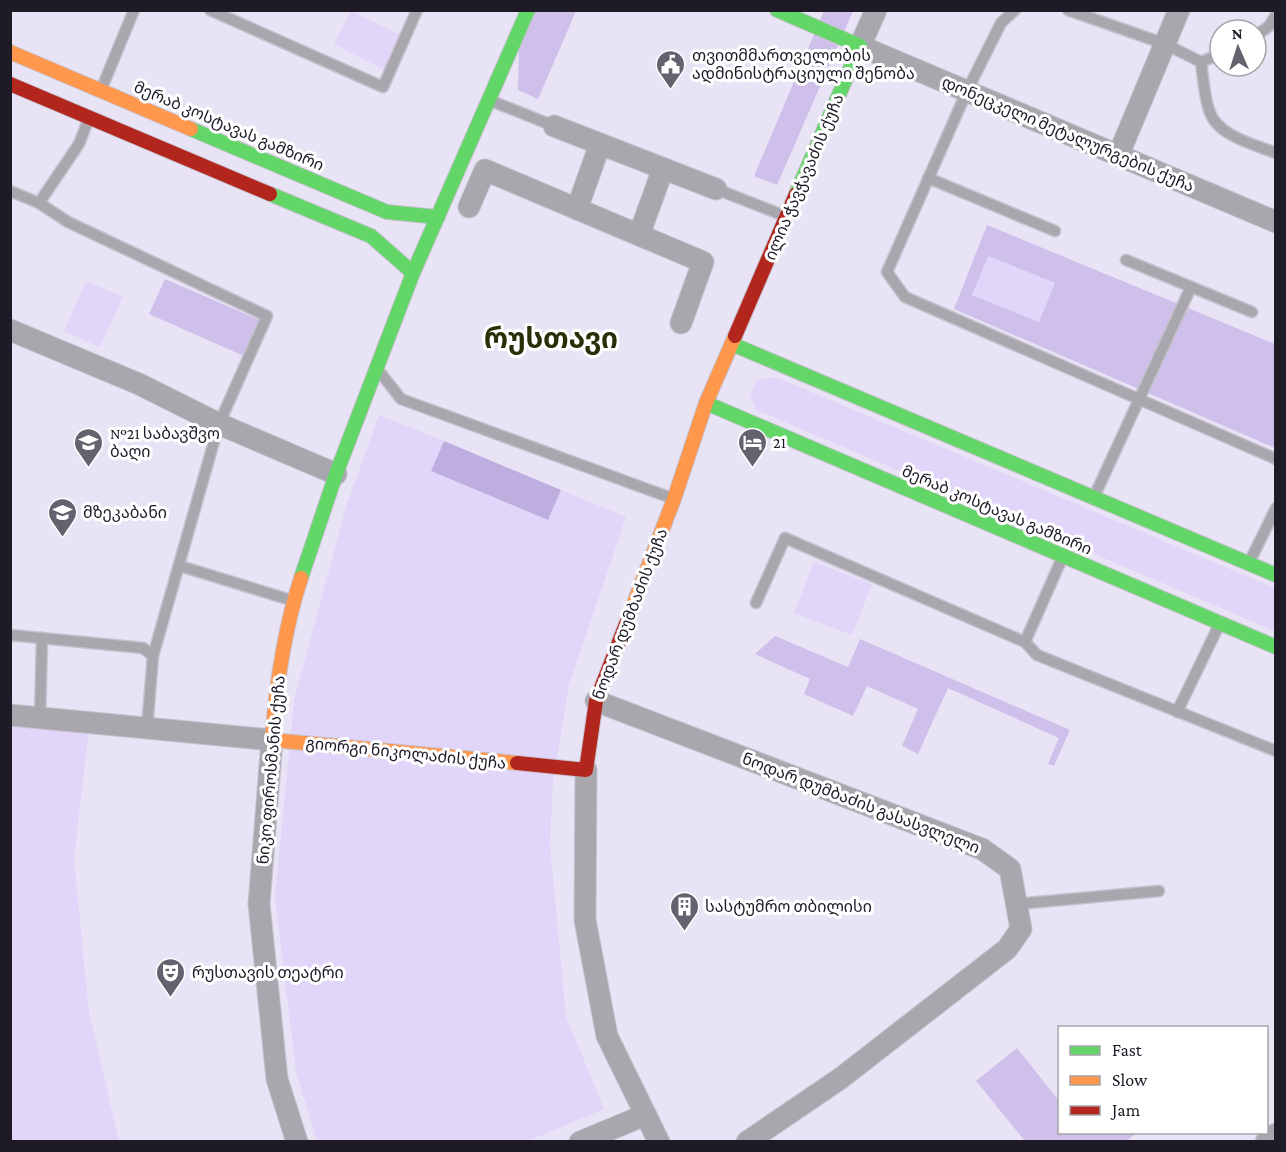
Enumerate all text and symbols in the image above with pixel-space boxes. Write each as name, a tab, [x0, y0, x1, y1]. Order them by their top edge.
north arrow	[1208, 18, 1268, 78]
text: N	[1231, 25, 1243, 42]
place label: თვითმმართველობის ადმინისტრაციული შენობა	[692, 47, 915, 84]
public building icon: თვითმმართველობის ადმინისტრაციული შენობა	[655, 48, 687, 90]
street label: დონეცკელი მეტალურგების ქუჩა	[939, 73, 1197, 197]
street label: მერაბ კოსტავას გამზირი	[131, 78, 327, 175]
street label: ილია ჭავჭავაძის ქუჩა	[761, 91, 849, 263]
district label: რუსთავი	[484, 323, 618, 355]
place label: №21 საბავშვო ბაღი	[110, 425, 220, 461]
school or university icon: №21 საბავშვო ბაღი	[73, 426, 105, 468]
hotel icon: 21	[736, 426, 768, 468]
place label: 21	[773, 434, 786, 451]
street label: მერაბ კოსტავას გამზირი	[899, 462, 1095, 559]
school or university icon: მზეკაბანი	[46, 496, 78, 538]
place label: მზეკაბანი	[83, 504, 167, 522]
street label: ნოდარ დუმბაძის ქუჩა	[589, 526, 672, 703]
street label: ნიკო ფიროსმანის ქუჩა	[254, 675, 289, 865]
street label: გიორგი ნიკოლაძის ქუჩა	[305, 734, 507, 774]
street label: ნოდარ დუმბაძის გასასვლელი	[739, 750, 982, 858]
building icon: სასტუმრო თბილისი	[668, 890, 700, 932]
place label: სასტუმრო თბილისი	[705, 898, 872, 917]
theatre icon: რუსთავის თეატრი	[155, 956, 187, 998]
place label: რუსთავის თეატრი	[192, 964, 344, 982]
legend	[1058, 1026, 1268, 1134]
text: Fast	[1112, 1040, 1143, 1060]
text: Slow	[1112, 1070, 1148, 1090]
text: Jam	[1110, 1100, 1141, 1120]

